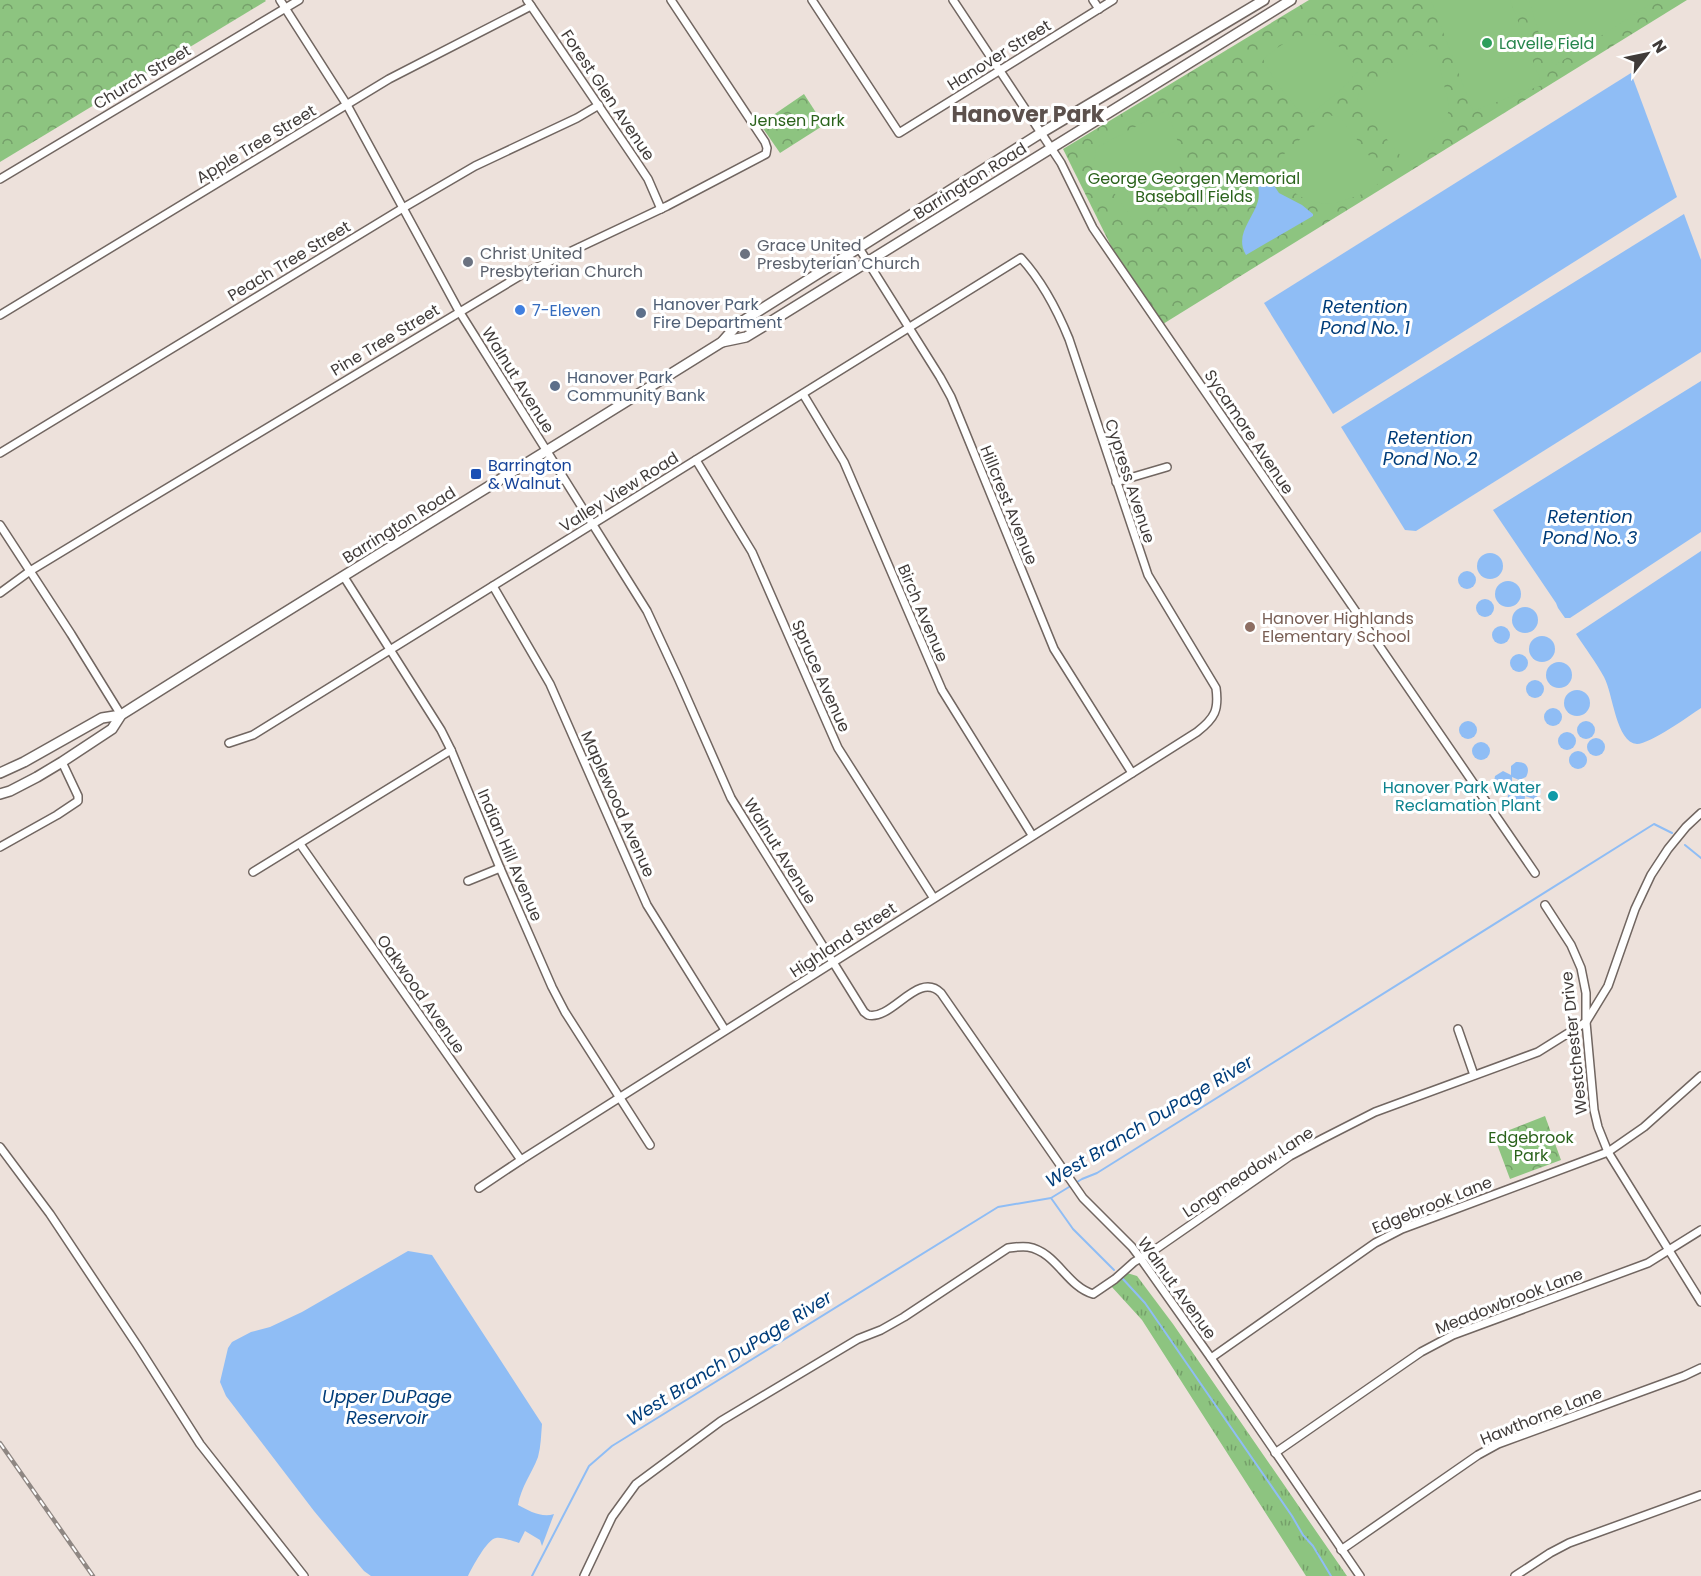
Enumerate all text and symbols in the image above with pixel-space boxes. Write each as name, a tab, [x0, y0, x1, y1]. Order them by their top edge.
street label: Hanover Street	[943, 14, 1055, 96]
north arrow	[1617, 24, 1677, 84]
street label: Forest Glen Avenue	[556, 25, 661, 165]
place label: Lavelle Field	[1499, 32, 1594, 55]
text: N	[1646, 35, 1672, 58]
marker: Lavelle Field	[1480, 36, 1494, 50]
street label: Church Street	[89, 39, 195, 115]
street label: Apple Tree Street	[192, 99, 320, 189]
district label: Hanover Park	[952, 99, 1105, 130]
park label: Jensen Park	[749, 109, 846, 132]
street label: Barrington Road	[909, 137, 1031, 225]
park label: George Georgen Memorial Baseball Fields	[1088, 167, 1300, 208]
street label: Peach Tree Street	[223, 215, 355, 307]
place label: Grace United Presbyterian Church	[757, 234, 920, 275]
place label: Christ United Presbyterian Church	[480, 242, 643, 283]
marker: Grace United Presbyterian Church	[738, 247, 752, 261]
marker: Christ United Presbyterian Church	[461, 255, 475, 269]
place label: Hanover Park Fire Department	[653, 293, 782, 334]
water label: Retention Pond No. 1	[1320, 294, 1410, 340]
street label: Pine Tree Street	[326, 298, 444, 382]
place label: 7-Eleven	[532, 299, 601, 322]
marker: 7-Eleven	[513, 303, 527, 317]
marker: Hanover Park Fire Department	[634, 306, 648, 320]
street label: Walnut Avenue	[476, 323, 560, 437]
street label: Sycamore Avenue	[1199, 365, 1299, 499]
place label: Hanover Park Community Bank	[567, 366, 706, 407]
marker: Hanover Park Community Bank	[548, 379, 562, 393]
street label: Cypress Avenue	[1099, 416, 1161, 546]
water label: Retention Pond No. 2	[1383, 425, 1478, 471]
street label: Hillcrest Avenue	[975, 442, 1043, 568]
street label: Valley View Road	[555, 446, 683, 538]
place label: Barrington & Walnut	[488, 454, 572, 495]
marker: Barrington & Walnut	[469, 467, 483, 481]
street label: Barrington Road	[338, 481, 460, 569]
water label: Retention Pond No. 3	[1543, 504, 1638, 550]
street label: Birch Avenue	[892, 561, 954, 665]
place label: Hanover Highlands Elementary School	[1262, 607, 1414, 648]
street label: Spruce Avenue	[786, 616, 856, 736]
marker: Hanover Highlands Elementary School	[1243, 620, 1257, 634]
street label: Maplewood Avenue	[575, 727, 661, 881]
place label: Hanover Park Water Reclamation Plant	[1383, 776, 1541, 817]
street label: Indian Hill Avenue	[472, 785, 548, 925]
marker: Hanover Park Water Reclamation Plant	[1546, 789, 1560, 803]
street label: Walnut Avenue	[738, 794, 822, 908]
street label: Highland Street	[785, 897, 901, 983]
street label: Oakwood Avenue	[371, 930, 471, 1058]
street label: Westchester Drive	[1555, 970, 1593, 1116]
water label: West Branch DuPage River	[1040, 1048, 1259, 1193]
street label: Longmeadow Lane	[1178, 1121, 1318, 1223]
park label: Edgebrook Park	[1488, 1126, 1574, 1167]
street label: Edgebrook Lane	[1369, 1170, 1495, 1240]
street label: Walnut Avenue	[1132, 1232, 1222, 1344]
street label: Meadowbrook Lane	[1432, 1262, 1586, 1340]
water label: West Branch DuPage River	[621, 1284, 838, 1432]
street label: Hawthorne Lane	[1477, 1381, 1605, 1451]
water label: Upper DuPage Reservoir	[322, 1384, 452, 1430]

